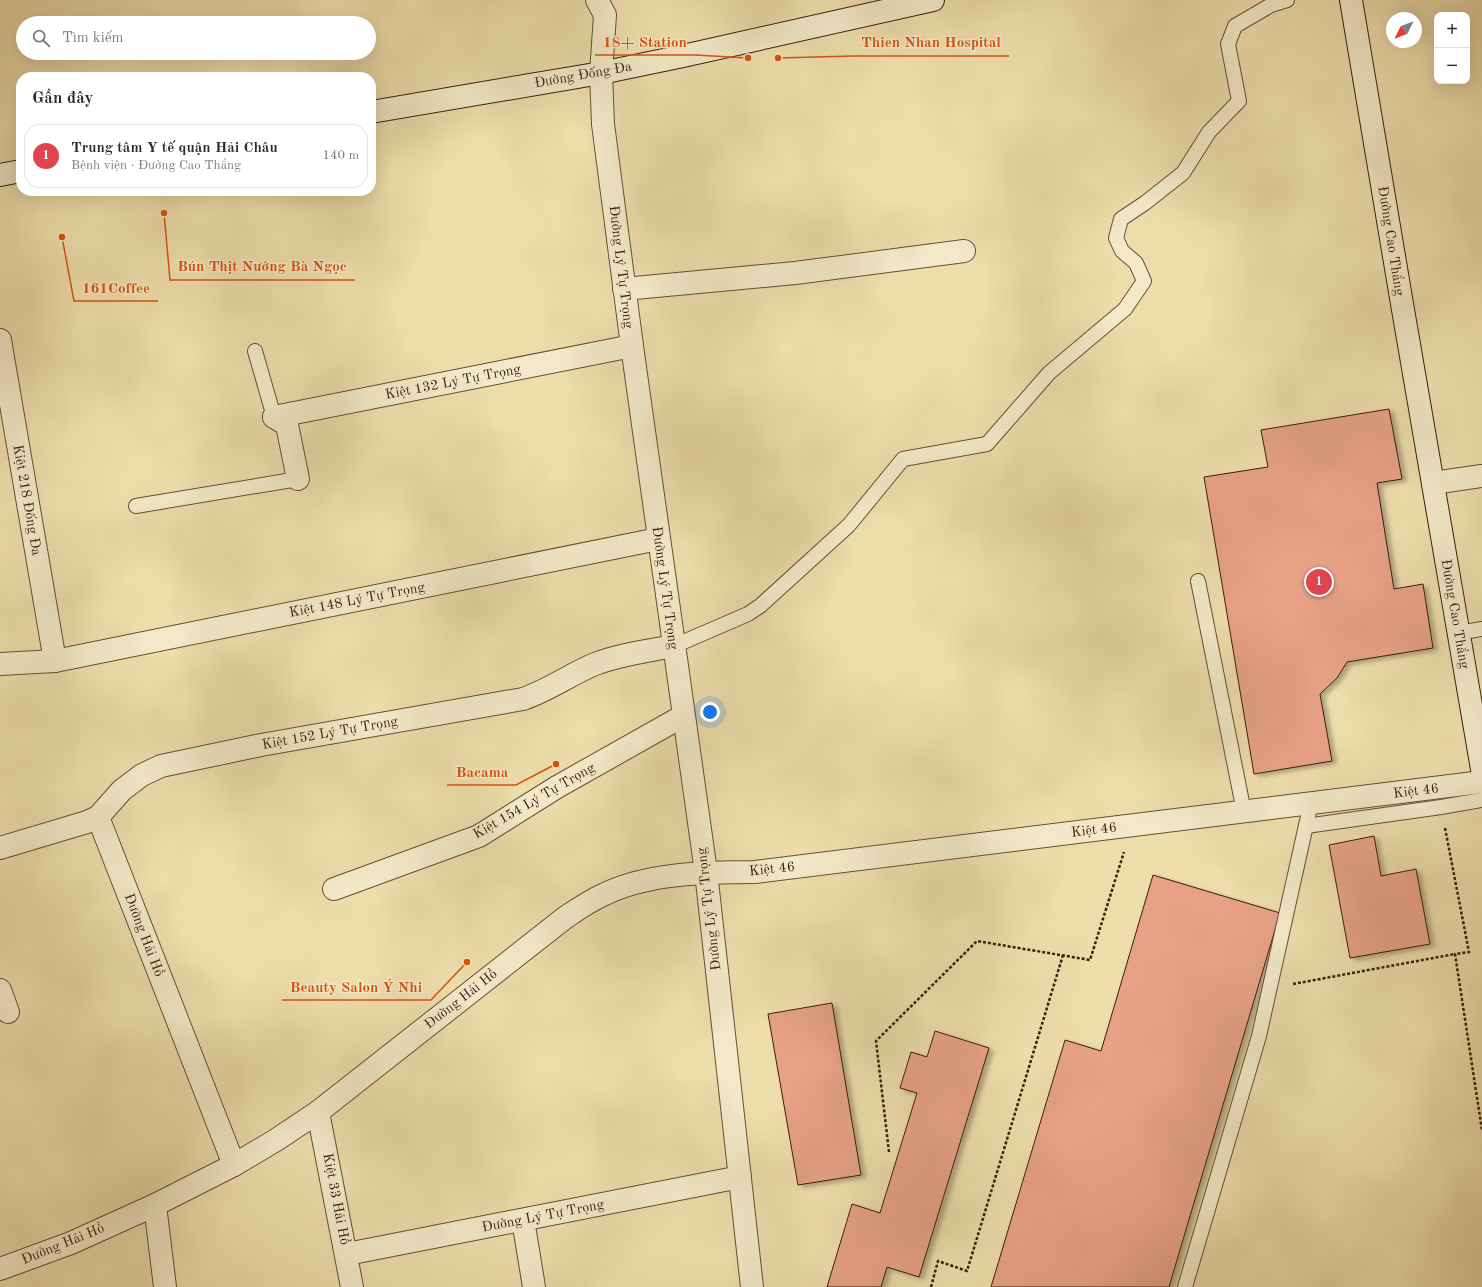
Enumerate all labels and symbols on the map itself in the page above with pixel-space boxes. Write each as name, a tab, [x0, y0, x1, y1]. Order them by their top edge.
north arrow	[1386, 12, 1422, 48]
callout: 18+ Station	[595, 28, 695, 55]
callout: Thien Nhan Hospital	[853, 29, 1009, 56]
text: 18+ Station	[603, 36, 687, 51]
text: Thien Nhan Hospital	[861, 36, 1001, 51]
street label: Đường Đống Đa	[533, 59, 633, 90]
street label: Đường Cao Thắng	[1375, 185, 1409, 297]
street label: Đường Lý Tự Trọng	[606, 205, 636, 330]
callout: Bún Thịt Nướng Bà Ngọc	[170, 253, 355, 280]
text: Bún Thịt Nướng Bà Ngọc	[177, 260, 347, 275]
callout: 161Coffee	[74, 274, 158, 301]
text: 161Coffee	[82, 282, 150, 297]
street label: Kiệt 132 Lý Tự Trọng	[384, 362, 522, 402]
street label: Kiệt 218 Đống Đa	[10, 443, 45, 557]
street label: Đường Lý Tự Trọng	[649, 526, 681, 651]
street label: Đường Cao Thắng	[1438, 558, 1474, 670]
pin: 1	[1306, 567, 1332, 597]
street label: Kiệt 148 Lý Tự Trọng	[288, 580, 426, 620]
your location	[700, 702, 720, 722]
street label: Kiệt 152 Lý Tự Trọng	[261, 714, 400, 752]
callout: Bacama	[447, 758, 516, 785]
street label: Kiệt 154 Lý Tự Trọng	[471, 760, 598, 842]
text: Bacama	[456, 766, 509, 781]
street label: Kiệt 46	[1392, 781, 1440, 801]
street label: Kiệt 46	[1070, 820, 1118, 840]
street label: Đường Lý Tự Trọng	[694, 846, 724, 971]
street label: Kiệt 46	[748, 860, 796, 878]
street label: Đường Hải Hồ	[122, 891, 168, 979]
street label: Đường Hải Hồ	[421, 965, 500, 1032]
callout: Beauty Salon Ý Nhi	[282, 973, 431, 1000]
text: Beauty Salon Ý Nhi	[290, 978, 422, 996]
street label: Kiệt 33 Hải Hồ	[320, 1151, 354, 1246]
street label: Đường Lý Tự Trọng	[481, 1197, 606, 1235]
street label: Đường Hải Hồ	[19, 1219, 106, 1267]

